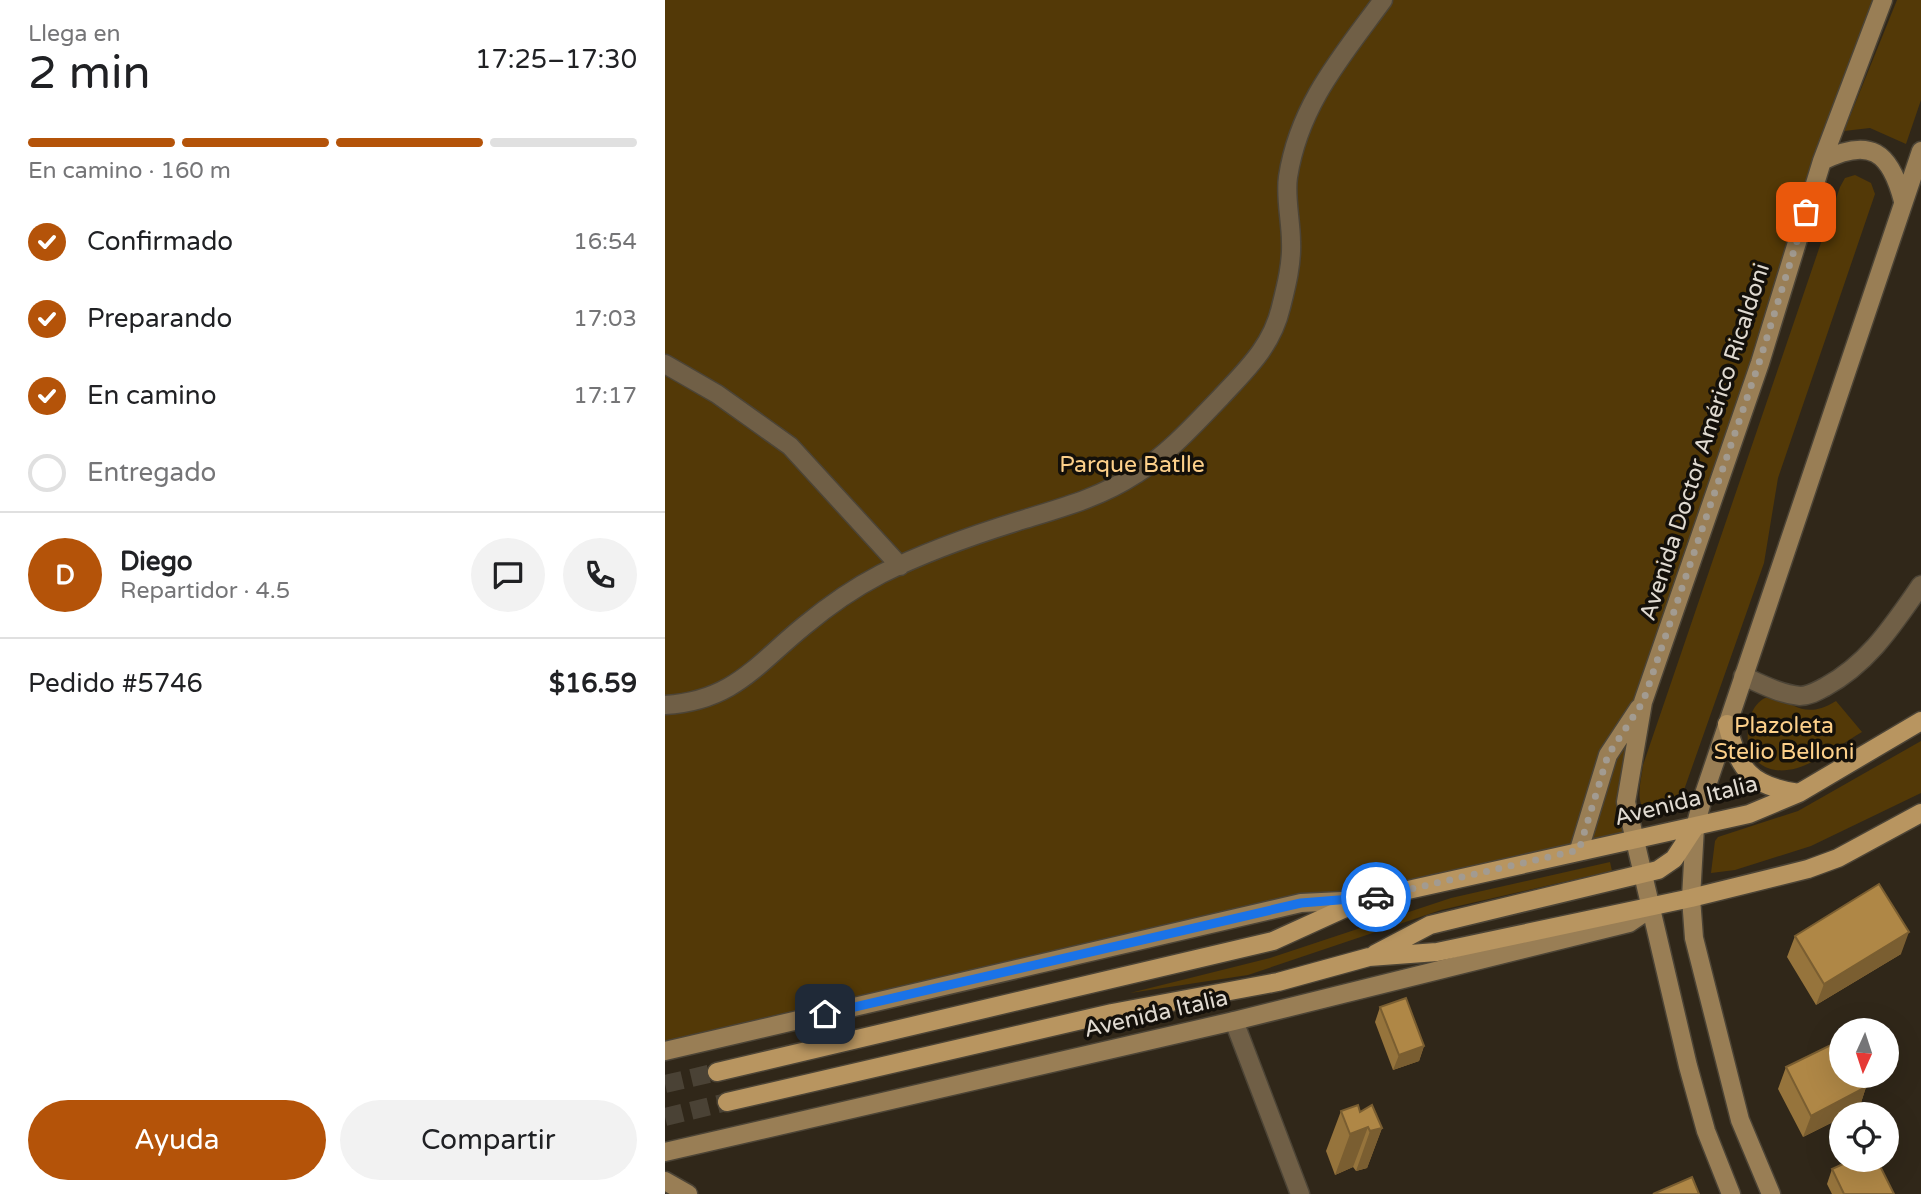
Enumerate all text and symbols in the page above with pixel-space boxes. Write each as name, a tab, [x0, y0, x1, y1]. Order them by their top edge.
text: Llega en	[28, 20, 120, 48]
text: 17:25–17:30	[475, 44, 637, 75]
text: 2 min	[28, 46, 151, 101]
text: En camino · 160 m	[28, 157, 231, 185]
pin	[1776, 182, 1836, 242]
icon: bag	[1787, 193, 1825, 231]
icon: check	[28, 223, 66, 261]
text: Confirmado	[87, 226, 233, 257]
text: 16:54	[573, 228, 637, 256]
street label: Avenida Doctor Américo Ricaldoni	[1634, 260, 1776, 624]
icon: check	[28, 300, 66, 338]
text: Preparando	[87, 303, 232, 334]
text: 17:03	[573, 305, 637, 333]
icon: check	[28, 377, 66, 415]
text: En camino	[87, 380, 216, 411]
text: 17:17	[573, 382, 637, 410]
park label: Parque Batlle	[1059, 451, 1205, 479]
text: Entregado	[87, 457, 216, 488]
button: chat	[471, 538, 545, 612]
button: phone	[563, 538, 637, 612]
text: Diego	[120, 546, 193, 577]
text: D	[55, 560, 75, 591]
text: Repartidor · 4.5	[120, 577, 290, 605]
text: Pedido #5746	[28, 668, 203, 699]
text: $16.59	[549, 668, 637, 699]
park label: Plazoleta Stelio Belloni	[1714, 712, 1854, 766]
street label: Avenida Italia	[1611, 770, 1761, 832]
courier	[1341, 862, 1411, 932]
icon: car	[1357, 878, 1395, 916]
pin	[795, 984, 855, 1044]
street label: Avenida Italia	[1081, 984, 1231, 1044]
icon: home	[806, 995, 844, 1033]
north arrow	[1829, 1018, 1899, 1088]
map controls	[1829, 1018, 1899, 1172]
button: Ayuda	[28, 1100, 326, 1180]
button: Compartir	[340, 1100, 637, 1180]
button: locate	[1829, 1102, 1899, 1172]

